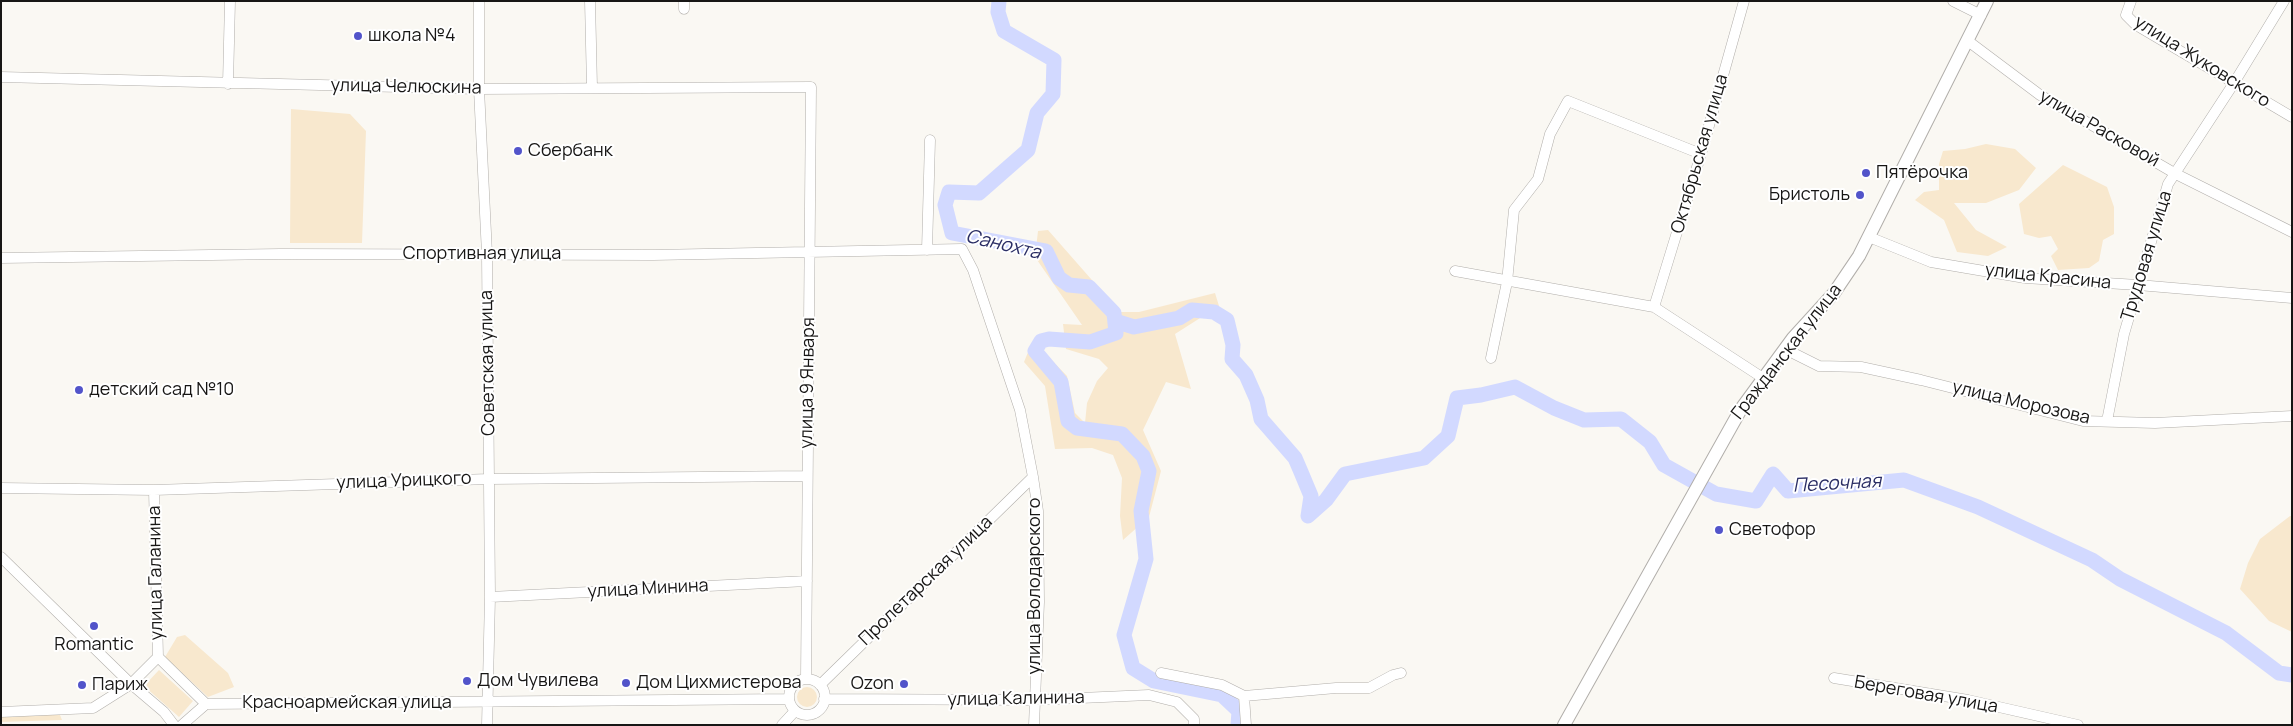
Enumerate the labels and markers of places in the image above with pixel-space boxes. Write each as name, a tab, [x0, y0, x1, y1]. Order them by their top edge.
place label: школа №4	[368, 25, 456, 47]
marker: школа №4	[352, 30, 364, 42]
place label: Сбербанк	[528, 140, 613, 162]
marker: Сбербанк	[512, 145, 524, 157]
place label: Пятёрочка	[1876, 162, 1968, 184]
marker: Пятёрочка	[1860, 167, 1872, 179]
place label: Бристоль	[1769, 184, 1850, 206]
marker: Бристоль	[1854, 189, 1866, 201]
place label: детский сад №10	[89, 379, 234, 401]
marker: детский сад №10	[73, 384, 85, 396]
place label: Светофор	[1729, 519, 1816, 541]
marker: Светофор	[1713, 524, 1725, 536]
marker: Romantic	[88, 620, 100, 632]
place label: Romantic	[54, 634, 134, 656]
place label: Дом Чувилева	[477, 670, 598, 692]
place label: Дом Цихмистерова	[636, 672, 802, 694]
place label: Ozon	[851, 673, 894, 695]
place label: Париж	[92, 674, 148, 696]
marker: Дом Чувилева	[461, 675, 473, 687]
marker: Дом Цихмистерова	[620, 677, 632, 689]
marker: Ozon	[898, 678, 910, 690]
marker: Париж	[76, 679, 88, 691]

